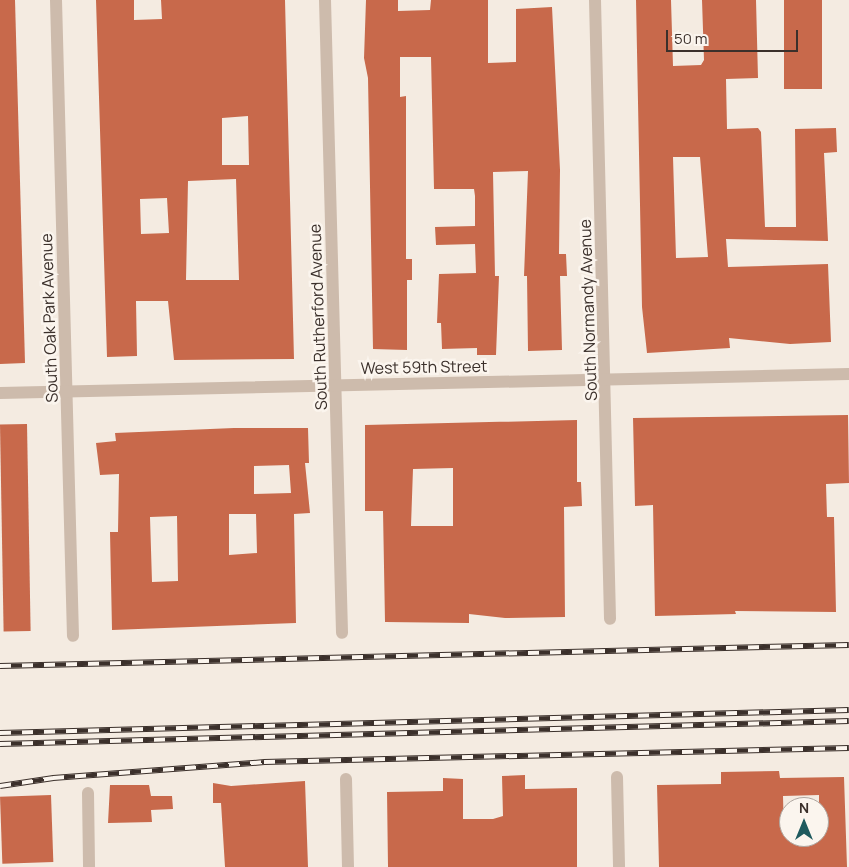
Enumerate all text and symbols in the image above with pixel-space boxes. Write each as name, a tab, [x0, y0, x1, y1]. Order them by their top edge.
scale bar	[669, 20, 802, 52]
text: 50 m	[674, 28, 708, 49]
street label: South Normandy Avenue	[575, 219, 601, 401]
street label: South Rutherford Avenue	[305, 223, 331, 411]
street label: South Oak Park Avenue	[36, 233, 62, 403]
street label: West 59th Street	[361, 356, 487, 378]
north arrow	[779, 797, 829, 847]
text: N	[799, 798, 809, 817]

